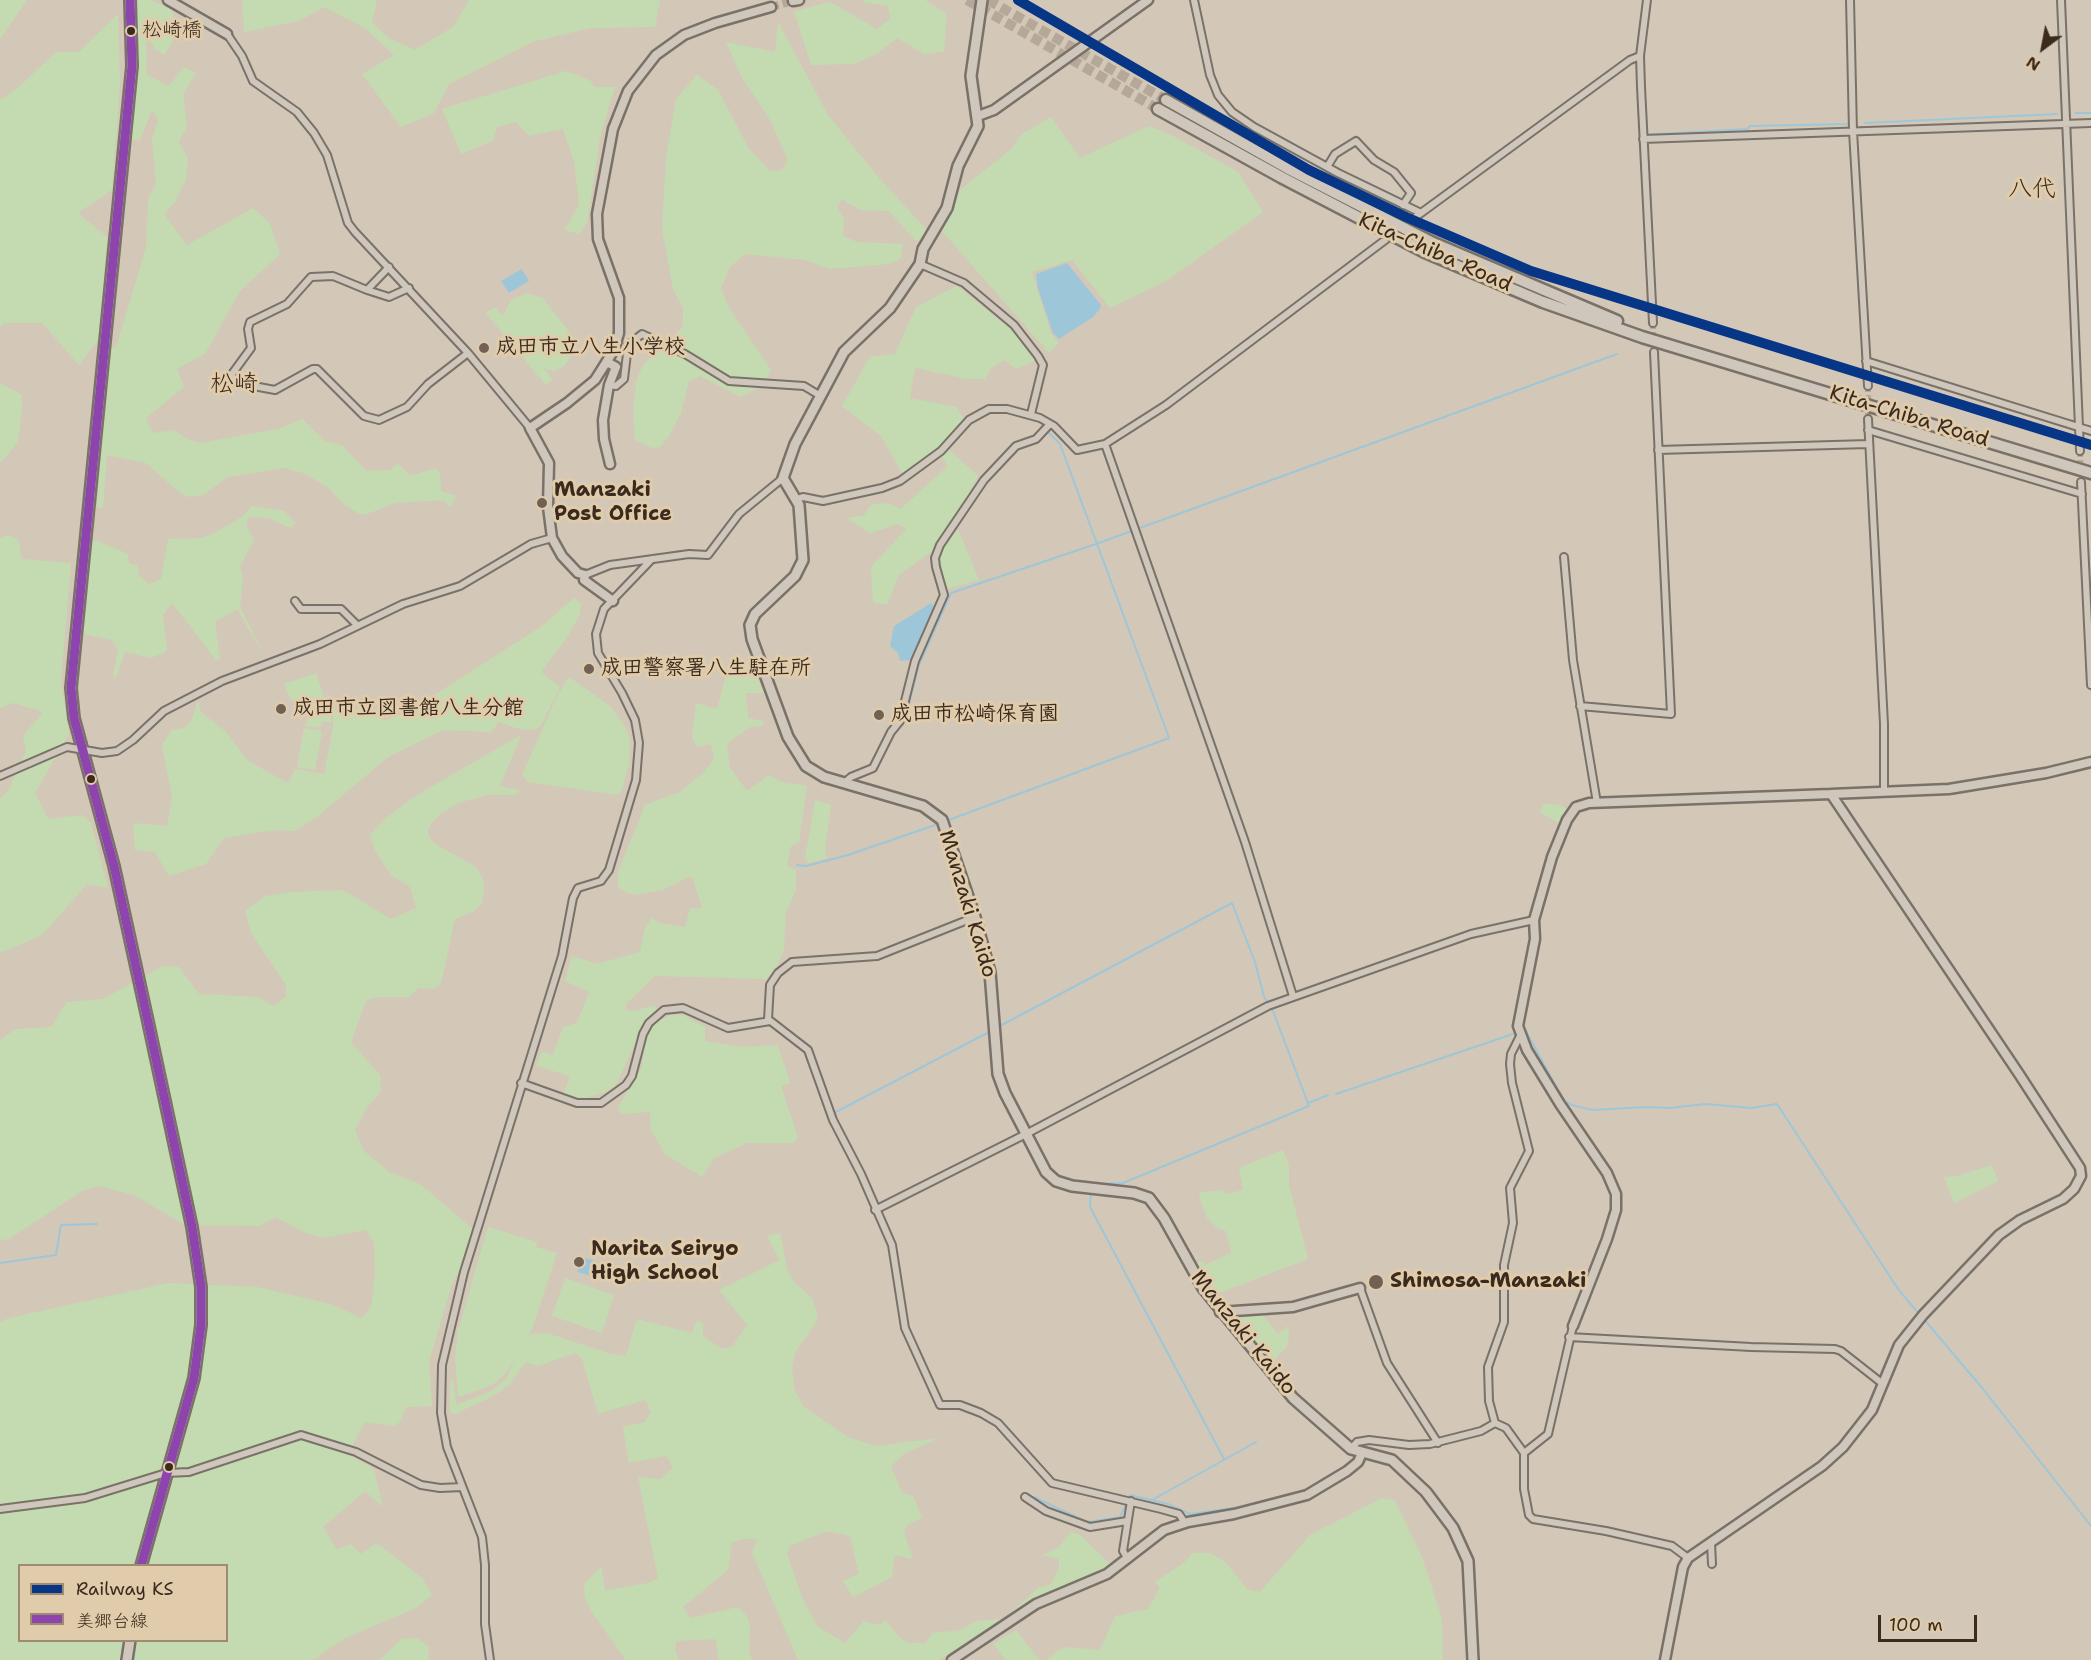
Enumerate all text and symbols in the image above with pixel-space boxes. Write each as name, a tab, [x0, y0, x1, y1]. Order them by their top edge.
north arrow	[2013, 18, 2073, 78]
place label: 松崎橋	[142, 19, 202, 43]
marker: 松崎橋	[125, 25, 137, 37]
text: N	[2022, 51, 2044, 76]
district label: 八代	[2008, 176, 2056, 204]
street label: Kita-Chiba Road	[1354, 208, 1516, 298]
place label: 成田市立八生小学校	[496, 335, 685, 361]
marker: 成田市立八生小学校	[477, 341, 491, 355]
district label: 松崎	[210, 371, 258, 399]
street label: Kita-Chiba Road	[1826, 381, 1992, 453]
place label: Manzaki Post Office	[554, 478, 672, 528]
marker: Manzaki Post Office	[535, 496, 549, 510]
place label: 成田警察署八生駐在所	[601, 656, 811, 682]
marker: 成田警察署八生駐在所	[582, 662, 596, 676]
place label: 成田市立図書館八生分館	[293, 696, 524, 722]
marker: 成田市立図書館八生分館	[274, 702, 288, 716]
place label: 成田市松崎保育園	[891, 702, 1059, 728]
marker: 成田市松崎保育園	[872, 708, 886, 722]
unlabelled marker	[85, 773, 97, 785]
street label: Manzaki Kaido	[933, 827, 1001, 981]
place label: Narita Seiryo High School	[591, 1237, 739, 1287]
marker: Narita Seiryo High School	[572, 1255, 586, 1269]
street label: Manzaki Kaido	[1185, 1266, 1301, 1400]
place label: Shimosa-Manzaki	[1390, 1269, 1587, 1295]
marker: Shimosa-Manzaki	[1367, 1273, 1385, 1291]
unlabelled marker	[163, 1461, 175, 1473]
legend	[18, 1564, 228, 1642]
text: Railway KS	[76, 1577, 173, 1601]
scale bar	[1881, 1603, 1980, 1641]
text: 美郷台線	[76, 1609, 148, 1633]
text: 100 m	[1889, 1613, 1943, 1637]

